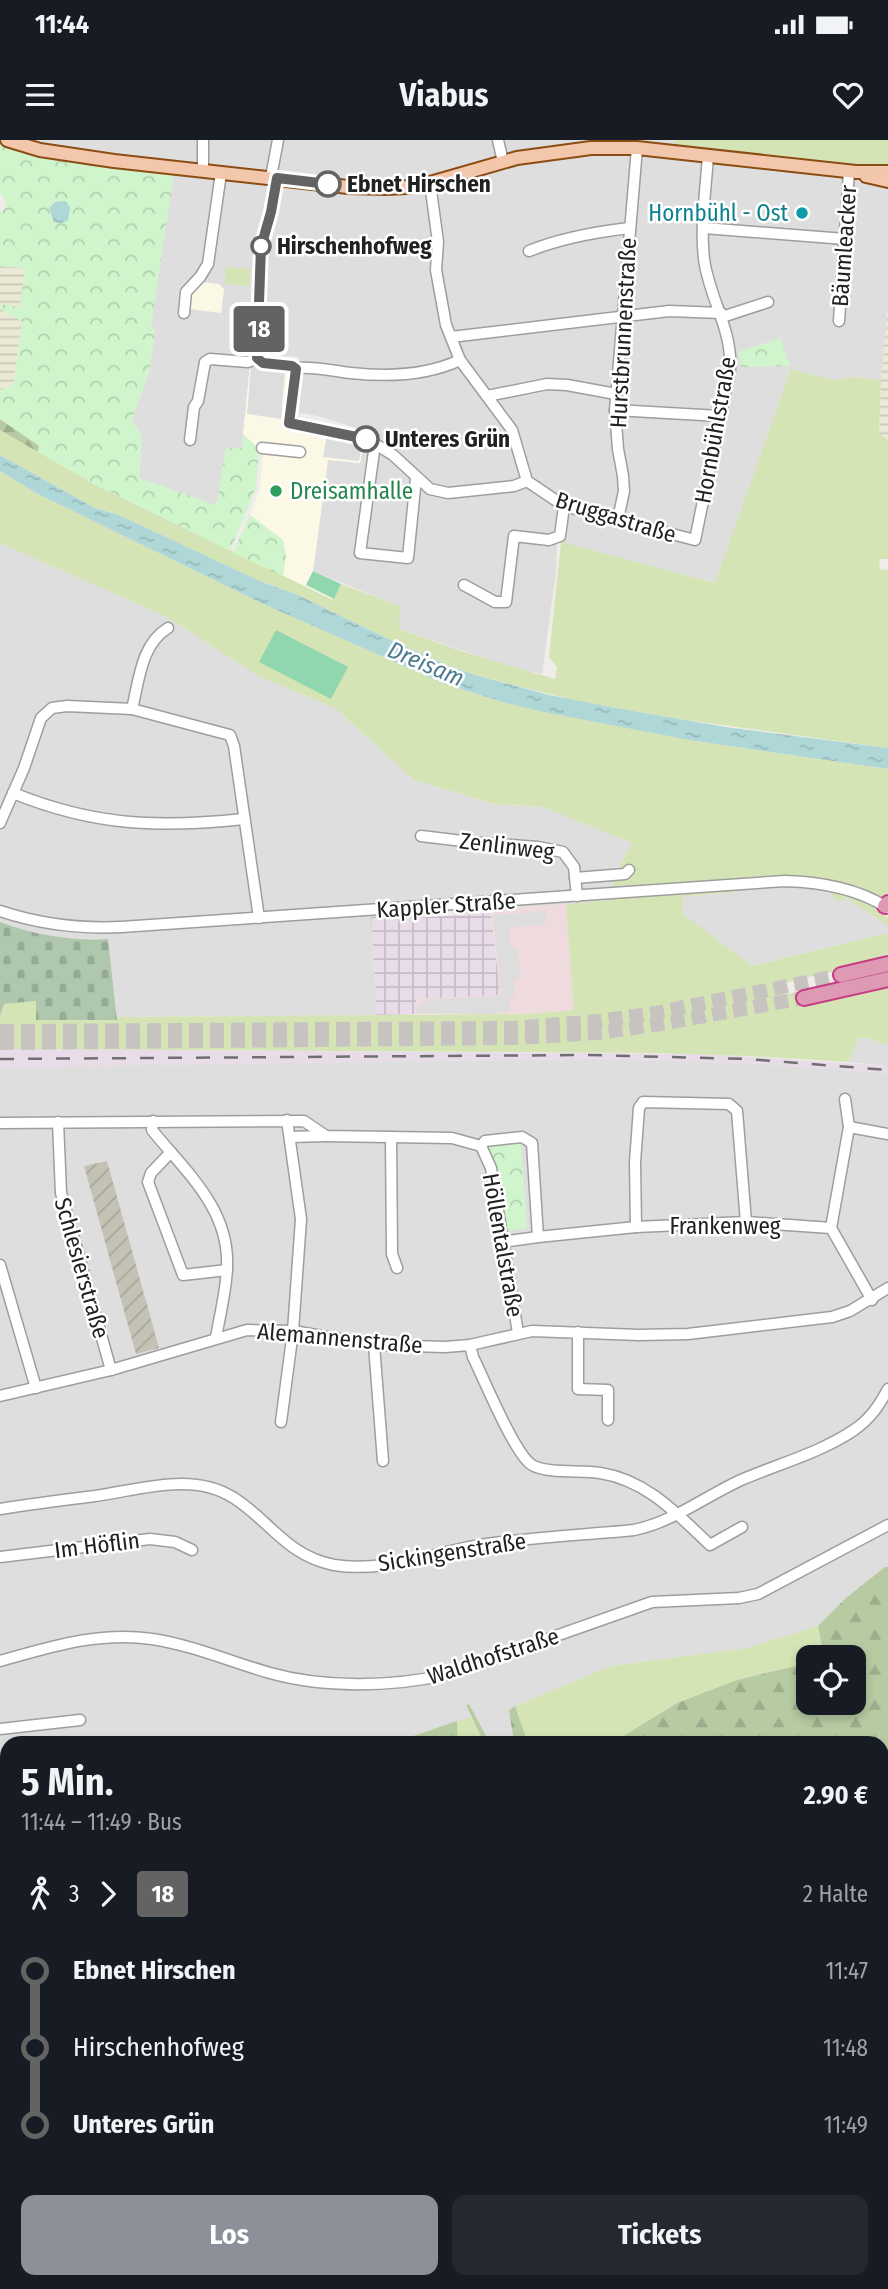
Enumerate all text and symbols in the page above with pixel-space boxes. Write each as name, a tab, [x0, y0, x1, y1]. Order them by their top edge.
text: 11:44	[35, 9, 89, 40]
icon: menu	[21, 76, 59, 114]
text: Viabus	[400, 76, 489, 114]
icon: heart	[829, 76, 867, 114]
place label: Ebnet Hirschen	[347, 170, 491, 198]
marker: Ebnet Hirschen	[315, 171, 341, 197]
street label: Bäumleacker	[826, 184, 862, 308]
place label: Hornbühl - Ost	[648, 199, 788, 227]
marker: Hornbühl - Ost	[794, 205, 810, 221]
place label: Hirschenhofweg	[277, 232, 432, 260]
marker: Hirschenhofweg	[251, 236, 271, 256]
street label: Hurstbrunnenstraße	[604, 237, 642, 429]
line badge: 18	[228, 306, 290, 352]
text: 18	[248, 315, 270, 343]
street label: Hornbühlstraße	[688, 355, 742, 505]
place label: Unteres Grün	[385, 425, 510, 453]
marker: Unteres Grün	[353, 426, 379, 452]
place label: Dreisamhalle	[290, 477, 413, 505]
marker: Dreisamhalle	[268, 483, 284, 499]
street label: Bruggastraße	[552, 485, 680, 549]
water label: Dreisam	[384, 635, 468, 693]
street label: Zenlinweg	[458, 826, 556, 866]
street label: Kappler Straße	[375, 886, 517, 924]
street label: Höllentalstraße	[477, 1171, 529, 1319]
street label: Schlesierstraße	[49, 1194, 115, 1342]
street label: Frankenweg	[669, 1212, 781, 1240]
street label: Alemannenstraße	[256, 1317, 424, 1359]
street label: Im Höflin	[53, 1526, 141, 1564]
street label: Sickingenstraße	[376, 1527, 528, 1577]
street label: Waldhofstraße	[424, 1622, 562, 1690]
map controls	[796, 1645, 866, 1715]
button: locate	[796, 1645, 866, 1715]
text: 5 Min.	[21, 1759, 113, 1805]
text: 2.90 €	[804, 1780, 868, 1811]
text: 11:44 – 11:49 · Bus	[21, 1808, 182, 1836]
icon: walk	[21, 1875, 59, 1913]
icon: forward	[89, 1875, 127, 1913]
text: 3	[69, 1880, 79, 1908]
text: 18	[151, 1880, 174, 1908]
text: 2 Halte	[803, 1880, 868, 1908]
text: Ebnet Hirschen	[73, 1955, 236, 1986]
text: 11:47	[826, 1957, 868, 1985]
text: Hirschenhofweg	[73, 2032, 244, 2063]
text: 11:48	[823, 2034, 868, 2062]
text: Unteres Grün	[73, 2109, 215, 2140]
text: 11:49	[824, 2111, 868, 2139]
button: Los	[21, 2195, 438, 2275]
button: Tickets	[452, 2195, 868, 2275]

